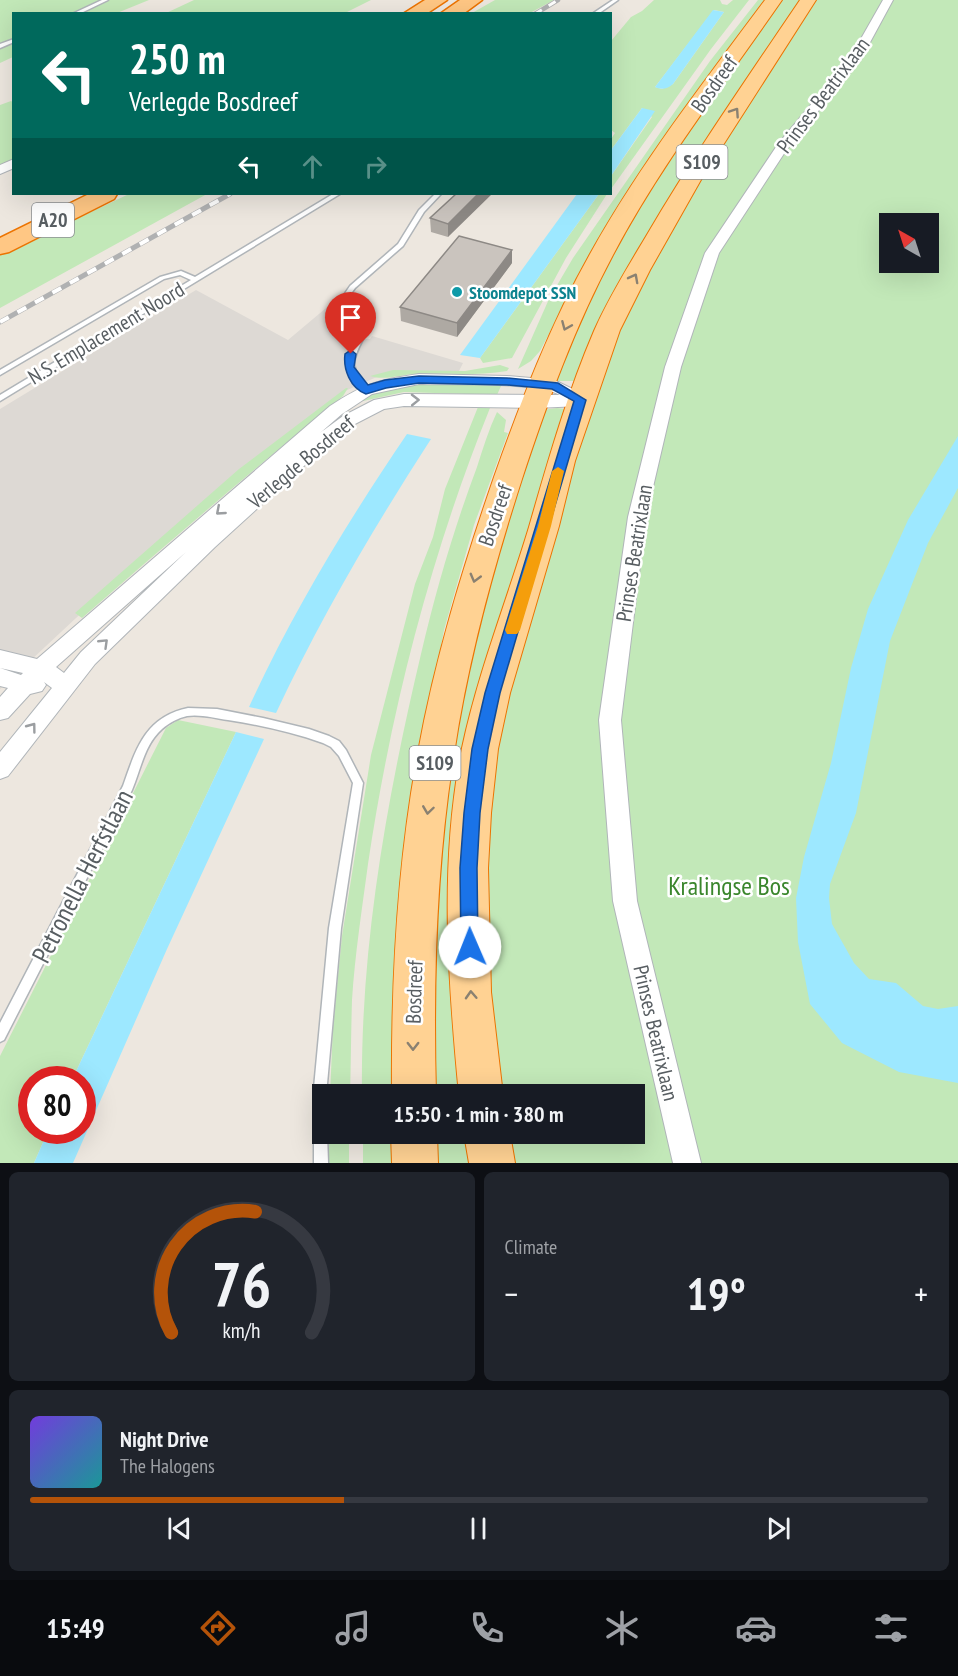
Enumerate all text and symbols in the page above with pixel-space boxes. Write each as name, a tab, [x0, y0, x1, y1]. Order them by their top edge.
text: 250 m	[129, 31, 226, 86]
street label: Prinses Beatrixlaan	[771, 32, 875, 158]
icon: left	[30, 36, 108, 114]
street label: Bosdreef	[685, 50, 744, 118]
text: Verlegde Bosdreef	[129, 84, 298, 118]
one-way arrow	[728, 108, 739, 119]
road number: S109	[676, 145, 728, 179]
icon: left	[233, 150, 266, 183]
icon: ahead	[296, 150, 329, 183]
icon: right	[359, 150, 392, 183]
road number: A20	[32, 203, 74, 237]
north arrow	[879, 213, 939, 273]
map controls	[879, 213, 939, 273]
one-way arrow	[627, 274, 638, 285]
street label: N.S. Emplacement Noord	[23, 276, 189, 390]
place label: Stoomdepot SSN	[469, 281, 576, 304]
marker: Stoomdepot SSN	[450, 285, 464, 299]
pin	[325, 292, 376, 354]
icon: arrive	[334, 301, 367, 334]
one-way arrow	[562, 320, 574, 331]
one-way arrow	[410, 393, 419, 406]
street label: Verlegde Bosdreef	[241, 409, 360, 515]
street label: Bosdreef	[472, 480, 518, 549]
street label: Prinses Beatrixlaan	[610, 483, 658, 623]
one-way arrow	[216, 504, 227, 515]
one-way arrow	[470, 573, 483, 583]
one-way arrow	[96, 639, 107, 650]
one-way arrow	[24, 723, 35, 734]
road number: S109	[410, 746, 460, 780]
street label: Petronella Herfstlaan	[24, 784, 140, 968]
one-way arrow	[422, 805, 434, 814]
park label: Kralingse Bos	[668, 869, 790, 902]
position arrow	[438, 915, 502, 979]
street label: Bosdreef	[399, 959, 429, 1024]
street label: Prinses Beatrixlaan	[627, 963, 685, 1103]
one-way arrow	[465, 991, 478, 1000]
one-way arrow	[407, 1042, 419, 1051]
speed limit sign: 80	[18, 1066, 96, 1144]
text: 15:50 · 1 min · 380 m	[393, 1100, 564, 1128]
text: Climate	[505, 1234, 557, 1260]
text: 76	[212, 1243, 272, 1324]
text: 19°	[687, 1264, 746, 1322]
text: −	[505, 1272, 518, 1315]
text: +	[914, 1272, 928, 1315]
text: km/h	[223, 1317, 261, 1345]
text: Night Drive	[120, 1425, 209, 1453]
text: The Halogens	[120, 1453, 215, 1479]
icon: previous	[163, 1512, 196, 1545]
icon: pause	[462, 1512, 495, 1545]
icon: next	[762, 1512, 795, 1545]
icon: directions	[197, 1607, 239, 1649]
icon: music	[332, 1607, 374, 1649]
icon: phone	[466, 1607, 508, 1649]
icon: climate	[601, 1607, 643, 1649]
icon: car	[735, 1607, 777, 1649]
icon: filters	[870, 1607, 912, 1649]
text: 15:49	[46, 1611, 105, 1645]

